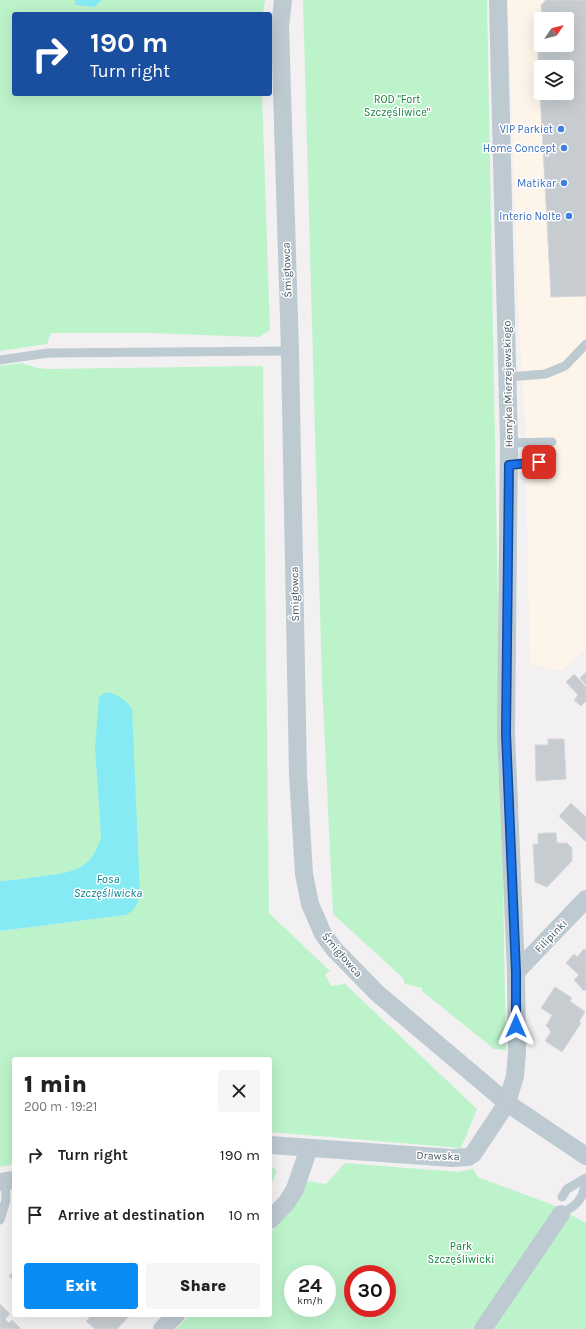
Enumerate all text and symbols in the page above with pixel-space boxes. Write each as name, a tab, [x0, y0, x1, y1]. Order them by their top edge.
north arrow	[534, 12, 574, 52]
map controls	[534, 12, 574, 100]
text: 190 m	[90, 26, 168, 59]
icon: right	[24, 28, 76, 80]
text: Turn right	[90, 60, 170, 82]
button: layers	[534, 60, 574, 100]
park label: ROD "Fort Szczęśliwice"	[364, 93, 431, 119]
place label: VIP Parkiet	[500, 123, 553, 136]
marker: VIP Parkiet	[556, 124, 566, 134]
place label: Home Concept	[483, 142, 556, 155]
marker: Home Concept	[559, 143, 569, 153]
place label: Matikar	[517, 177, 556, 190]
marker: Matikar	[559, 178, 569, 188]
place label: Interio Nolte	[499, 210, 561, 223]
marker: Interio Nolte	[564, 211, 574, 221]
street label: Śmigłowca	[278, 242, 294, 298]
street label: Henryka Mierzejewskiego	[500, 320, 516, 448]
pin	[522, 445, 556, 479]
icon: arrive	[528, 451, 550, 473]
street label: Śmigłowca	[286, 566, 302, 622]
water label: Fosa Szczęśliwicka	[74, 872, 142, 900]
street label: Filipinki	[532, 917, 570, 955]
street label: Śmigłowca	[319, 929, 367, 980]
position arrow	[495, 1005, 537, 1047]
text: 1 min	[24, 1070, 87, 1098]
button: close	[218, 1070, 260, 1112]
text: 200 m · 19:21	[24, 1099, 97, 1114]
icon: right	[24, 1144, 46, 1166]
text: Turn right	[58, 1146, 128, 1164]
text: 190 m	[220, 1146, 260, 1164]
street label: Drawska	[416, 1149, 460, 1163]
icon: arrive	[24, 1204, 46, 1226]
text: Arrive at destination	[58, 1206, 205, 1224]
text: 10 m	[229, 1206, 260, 1224]
park label: Park Szczęśliwicki	[428, 1240, 494, 1266]
button: Exit	[24, 1263, 138, 1309]
button: Share	[146, 1263, 260, 1309]
speed limit sign: 30	[344, 1265, 396, 1317]
text: 24	[298, 1274, 322, 1297]
text: km/h	[297, 1295, 323, 1307]

